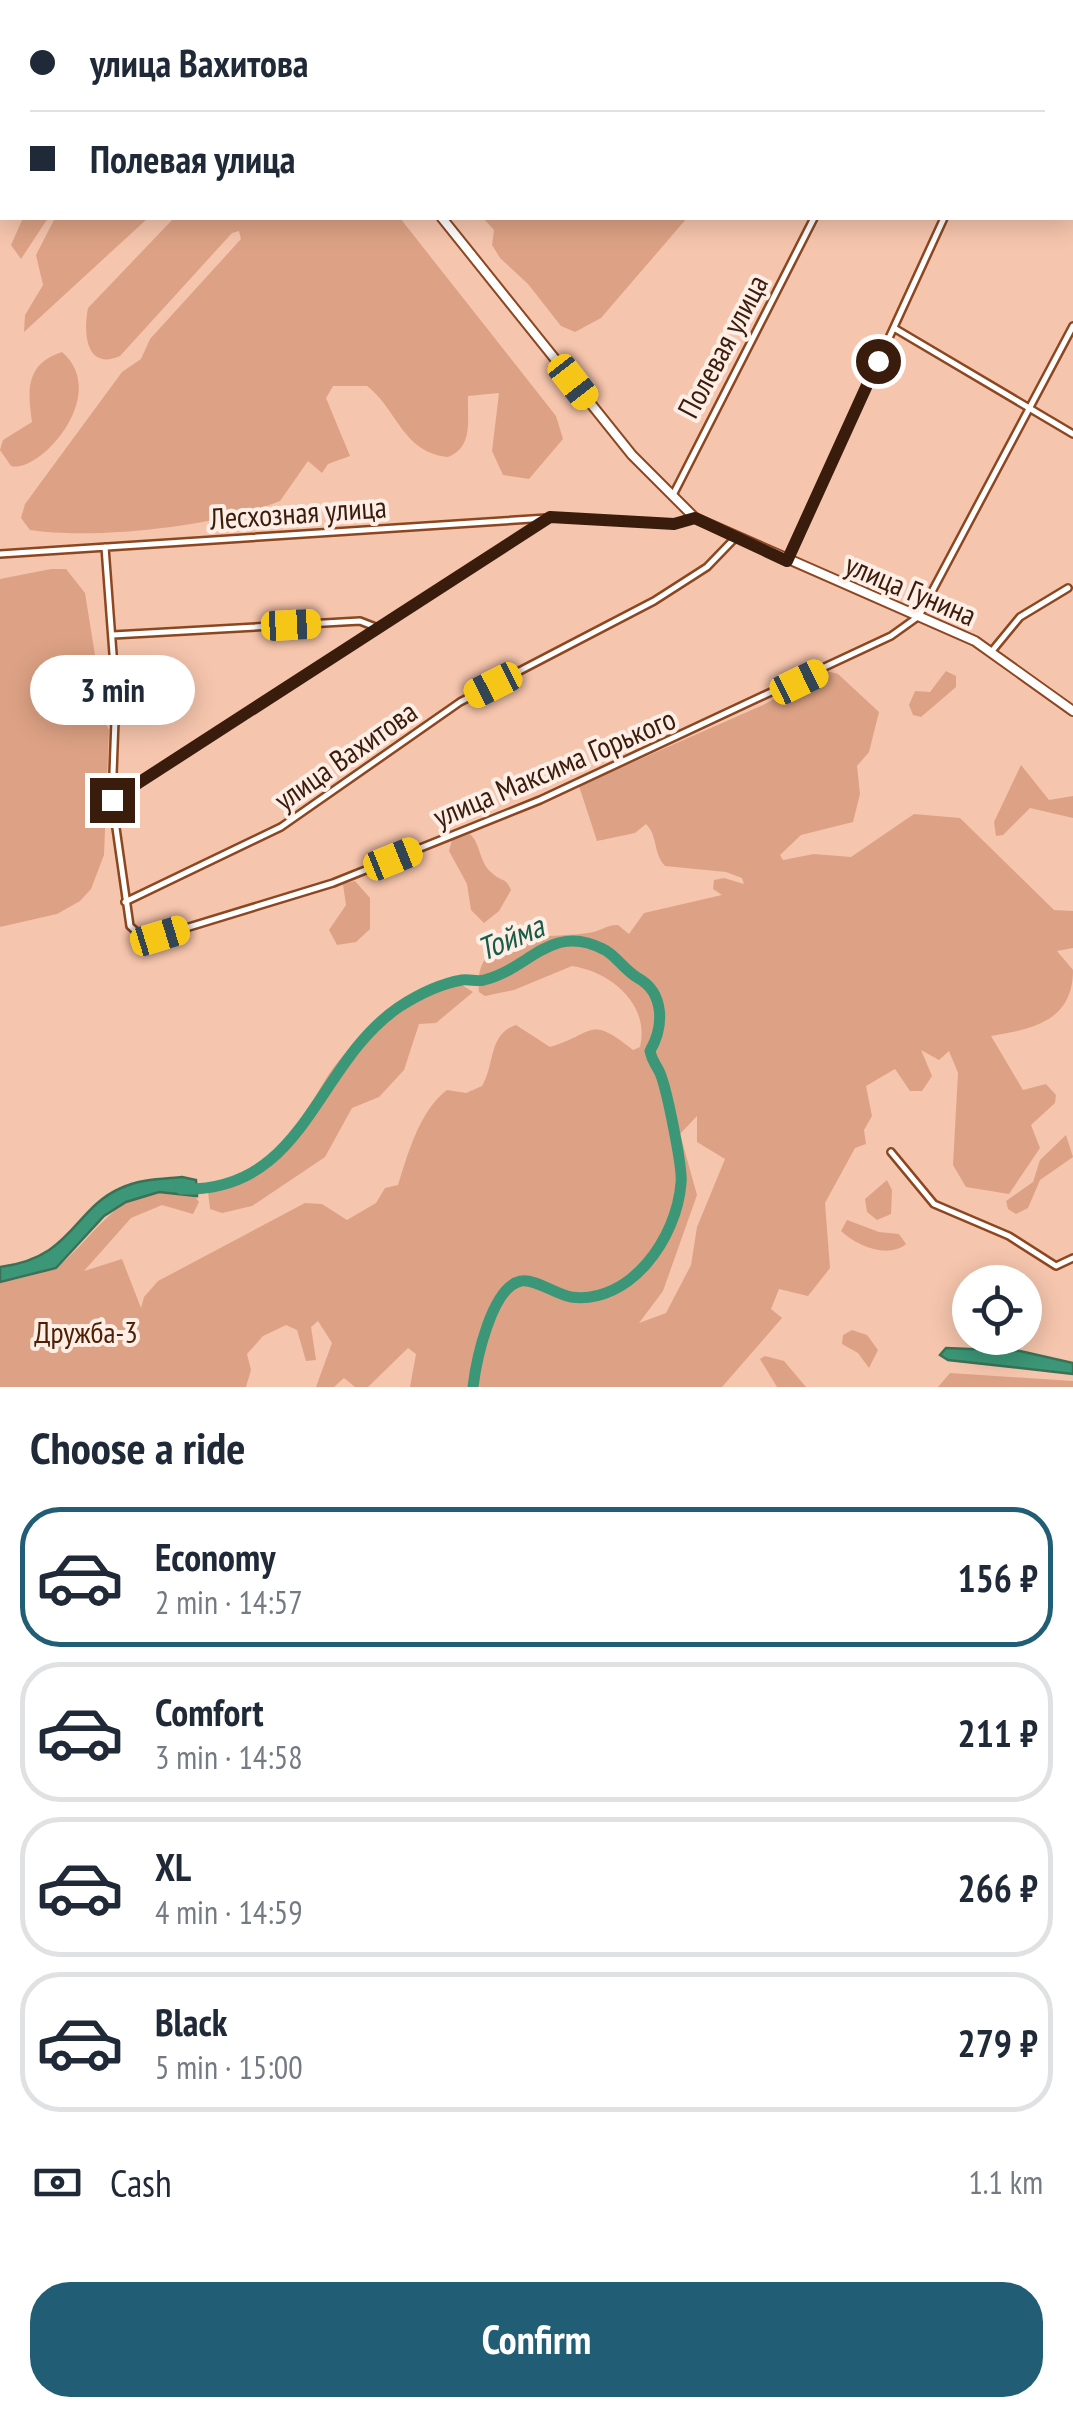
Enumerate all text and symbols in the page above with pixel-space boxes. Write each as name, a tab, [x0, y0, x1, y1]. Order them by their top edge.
text: улица Вахитова	[90, 38, 309, 87]
text: Полевая улица	[90, 134, 295, 183]
street label: Полевая улица	[668, 268, 776, 424]
route start	[856, 339, 901, 384]
car	[543, 349, 603, 415]
street label: Лесхозная улица	[207, 486, 388, 538]
street label: улица Гунина	[840, 544, 982, 634]
car	[260, 608, 322, 642]
callout: 3 min	[29, 655, 194, 725]
car	[765, 655, 833, 709]
car	[459, 658, 527, 712]
text: 3 min	[80, 669, 145, 711]
street label: улица Вахитова	[266, 691, 424, 819]
street label: улица Максима Горького	[427, 698, 681, 836]
route end	[90, 778, 135, 823]
car	[360, 834, 426, 884]
water label: Тойма	[470, 903, 552, 970]
car	[127, 913, 193, 959]
map controls	[952, 1265, 1042, 1355]
button: locate	[952, 1265, 1042, 1355]
park label: Дружба-3	[34, 1312, 138, 1351]
text: Choose a ride	[30, 1418, 245, 1476]
icon: car	[35, 1532, 125, 1622]
text: Economy	[155, 1532, 275, 1581]
text: 156 ₽	[958, 1553, 1038, 1602]
text: 2 min · 14:57	[155, 1581, 303, 1623]
icon: car	[35, 1687, 125, 1777]
text: Comfort	[155, 1687, 264, 1736]
text: 211 ₽	[958, 1708, 1038, 1757]
text: 3 min · 14:58	[155, 1736, 303, 1778]
icon: car	[35, 1842, 125, 1932]
text: XL	[155, 1842, 191, 1891]
text: 266 ₽	[958, 1863, 1038, 1912]
text: 4 min · 14:59	[155, 1891, 303, 1933]
icon: car	[35, 1997, 125, 2087]
text: Black	[155, 1997, 228, 2046]
text: 279 ₽	[958, 2018, 1038, 2067]
text: 5 min · 15:00	[155, 2046, 303, 2088]
icon: cash	[30, 2155, 85, 2210]
text: Cash	[110, 2158, 172, 2207]
text: 1.1 km	[968, 2161, 1043, 2203]
button: Confirm	[30, 2282, 1043, 2397]

